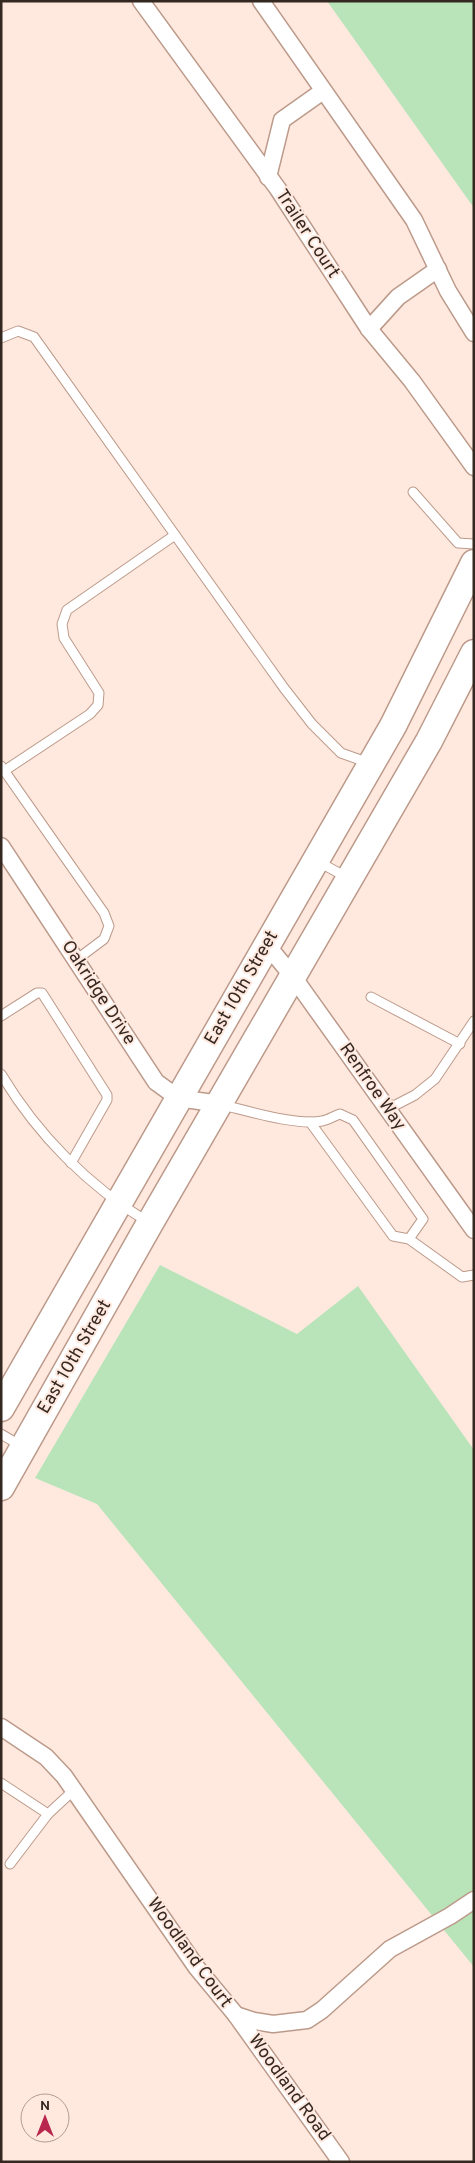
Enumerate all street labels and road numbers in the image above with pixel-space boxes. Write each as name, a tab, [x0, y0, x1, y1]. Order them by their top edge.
street label: Trailer Court	[270, 185, 344, 283]
street label: East 10th Street	[200, 927, 284, 1049]
street label: Oakridge Drive	[56, 936, 140, 1050]
street label: Renfroe Way	[333, 1039, 411, 1135]
street label: East 10th Street	[33, 1296, 117, 1418]
street label: Woodland Court	[141, 1893, 237, 2013]
street label: Woodland Road	[243, 2030, 335, 2146]

